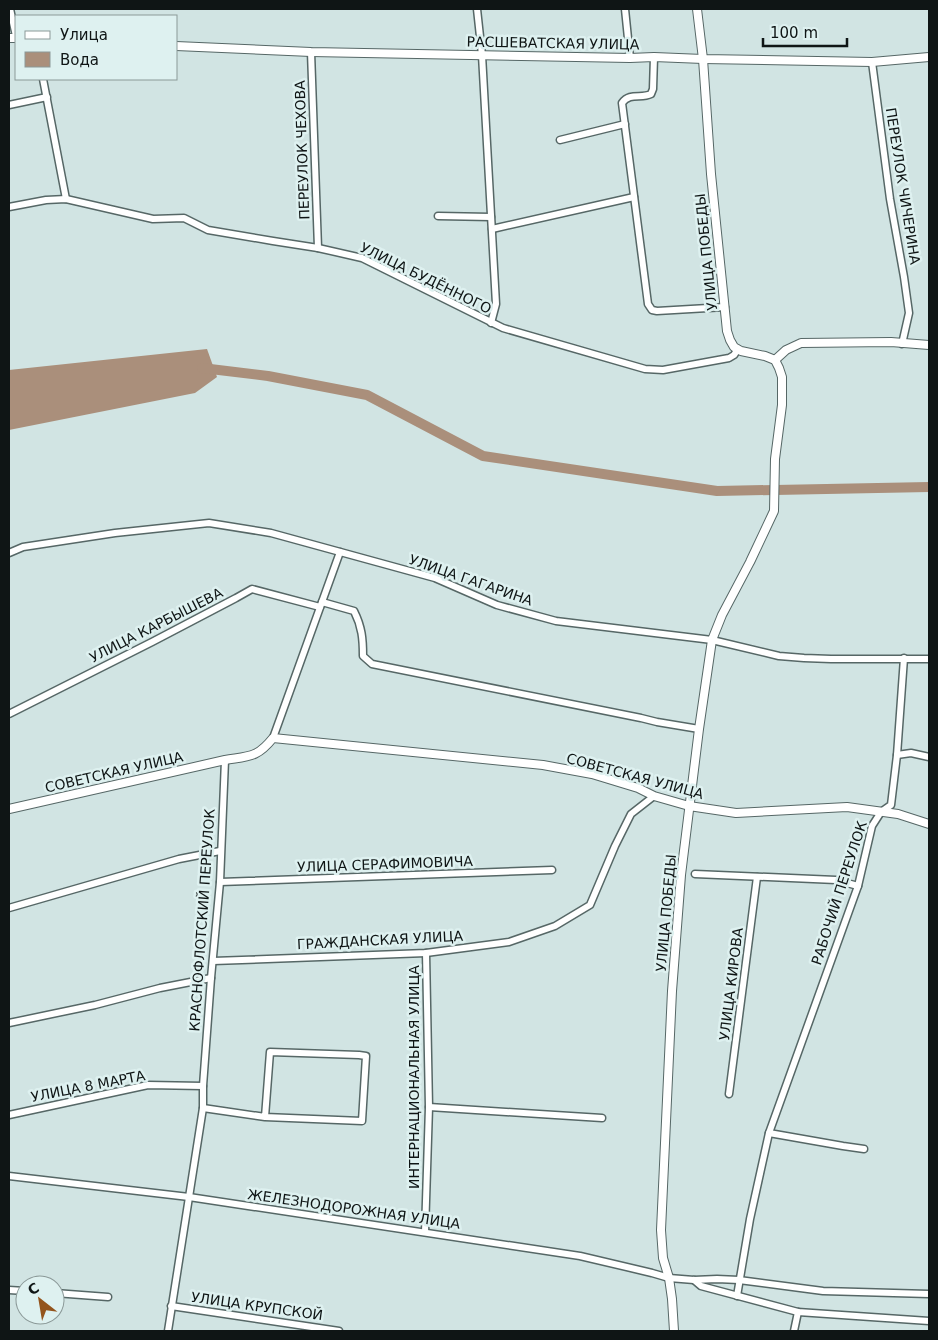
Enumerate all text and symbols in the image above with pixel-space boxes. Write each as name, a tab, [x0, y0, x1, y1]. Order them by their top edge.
legend	[15, 15, 178, 80]
scale bar	[763, 15, 847, 47]
text: 100 m	[770, 24, 818, 42]
text: Улица	[60, 26, 108, 44]
street label: РАСШЕВАТСКАЯ УЛИЦА	[466, 33, 640, 53]
text: Вода	[60, 51, 99, 69]
street label: ПЕРЕУЛОК ЧЕХОВА	[292, 80, 312, 220]
street label: ПЕРЕУЛОК ЧИЧЕРИНА	[883, 106, 923, 266]
street label: УЛИЦА ПОБЕДЫ	[692, 193, 720, 311]
street label: УЛИЦА БУДЁННОГО	[358, 238, 495, 317]
street label: УЛИЦА ГАГАРИНА	[407, 551, 535, 609]
street label: УЛИЦА КАРБЫШЕВА	[87, 584, 226, 666]
street label: СОВЕТСКАЯ УЛИЦА	[43, 748, 185, 796]
street label: СОВЕТСКАЯ УЛИЦА	[565, 750, 706, 802]
street label: КРАСНОФЛОТСКИЙ ПЕРЕУЛОК	[185, 808, 218, 1032]
street label: РАБОЧИЙ ПЕРЕУЛОК	[807, 819, 870, 967]
street label: УЛИЦА СЕРАФИМОВИЧА	[297, 853, 474, 875]
street label: УЛИЦА ПОБЕДЫ	[653, 854, 679, 972]
street label: УЛИЦА КИРОВА	[716, 926, 746, 1041]
street label: ГРАЖДАНСКАЯ УЛИЦА	[297, 928, 464, 952]
street label: ИНТЕРНАЦИОНАЛЬНАЯ УЛИЦА	[406, 965, 422, 1189]
street label: УЛИЦА 8 МАРТА	[30, 1067, 147, 1105]
street label: ЖЕЛЕЗНОДОРОЖНАЯ УЛИЦА	[247, 1186, 462, 1232]
north arrow	[15, 1275, 65, 1325]
text: С	[25, 1279, 42, 1298]
street label: УЛИЦА КРУПСКОЙ	[190, 1288, 324, 1323]

